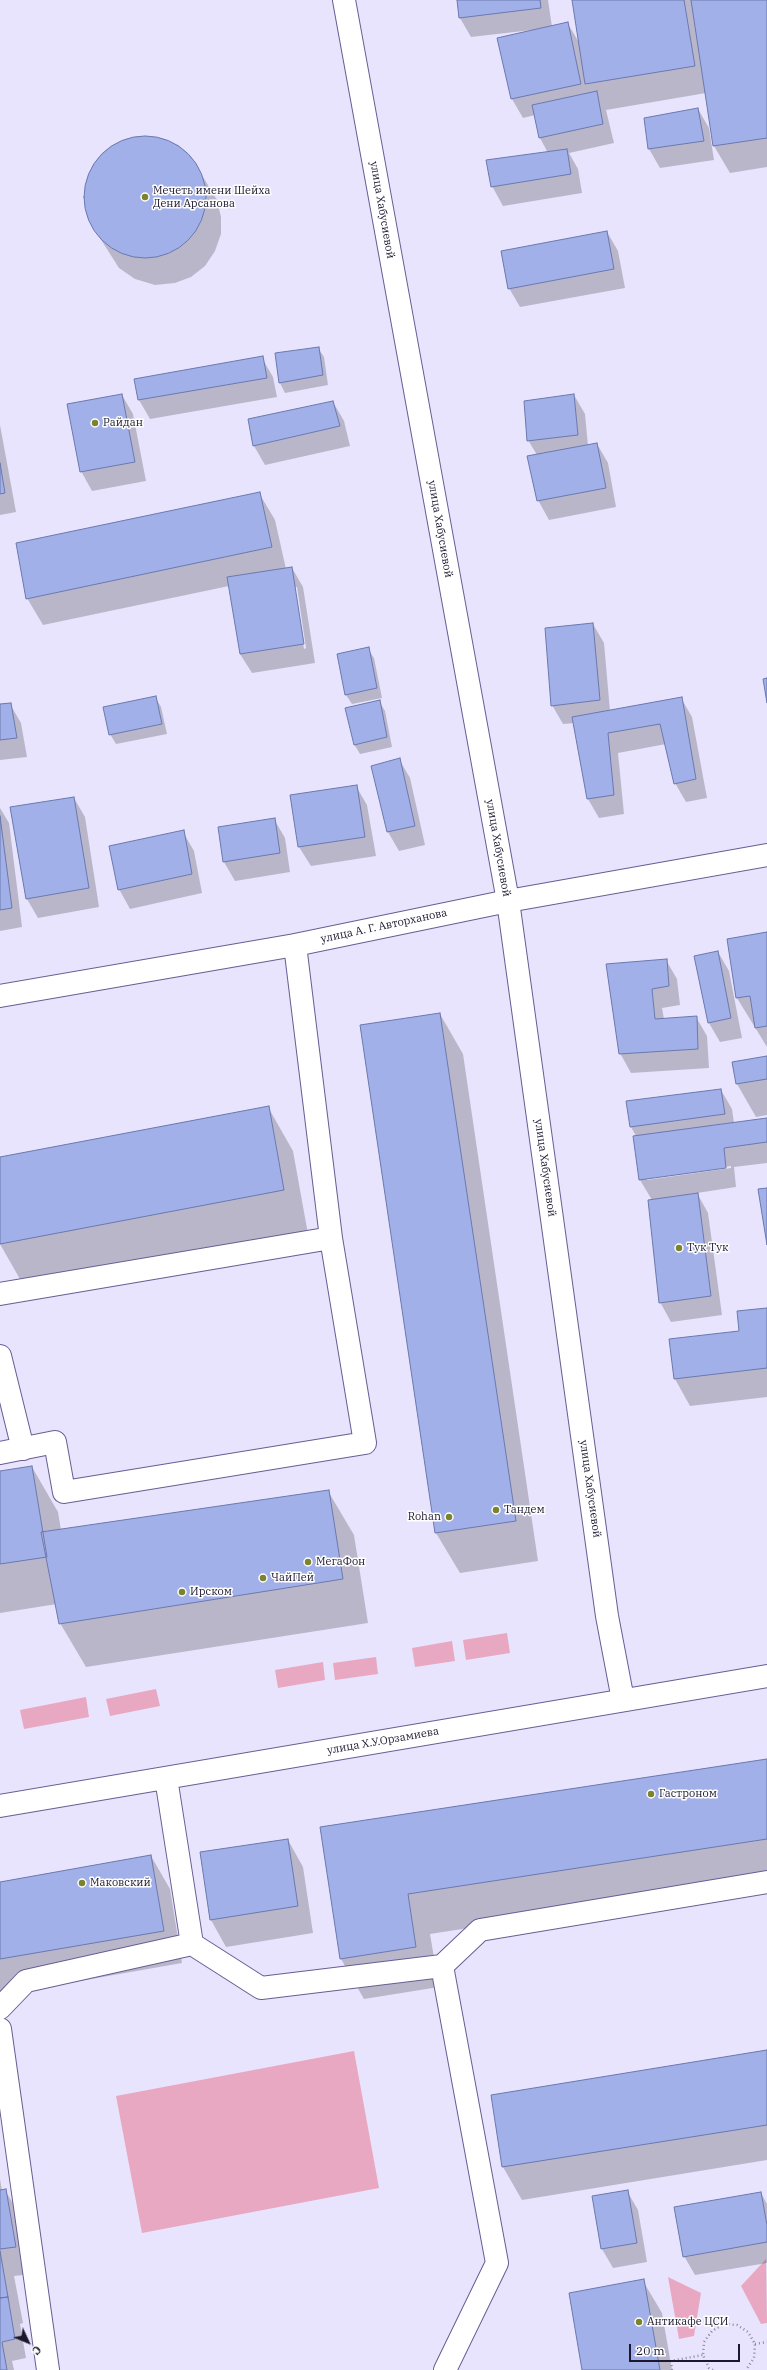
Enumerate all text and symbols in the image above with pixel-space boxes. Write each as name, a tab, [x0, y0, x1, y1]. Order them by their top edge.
street label: улица Хабусиевой	[367, 160, 397, 260]
place label: Мечеть имени Шейха Дени Арсанова	[153, 184, 270, 210]
marker: Мечеть имени Шейха Дени Арсанова	[140, 192, 150, 202]
place label: Райдан	[103, 416, 143, 430]
marker: Райдан	[90, 418, 100, 428]
street label: улица Хабусиевой	[425, 479, 455, 579]
street label: улица Хабусиевой	[483, 798, 513, 898]
street label: улица А. Г. Авторханова	[320, 906, 448, 946]
street label: улица Хабусиевой	[532, 1118, 558, 1218]
place label: Тук Тук	[687, 1241, 729, 1255]
marker: Тук Тук	[674, 1243, 684, 1253]
street label: улица Хабусиевой	[577, 1439, 603, 1539]
place label: Тандем	[504, 1503, 545, 1517]
marker: Тандем	[491, 1505, 501, 1515]
place label: Rohan	[408, 1510, 441, 1524]
marker: Rohan	[444, 1512, 454, 1522]
place label: МегаФон	[316, 1555, 365, 1569]
marker: МегаФон	[303, 1557, 313, 1567]
place label: ЧайПей	[271, 1571, 314, 1585]
marker: ЧайПей	[258, 1573, 268, 1583]
place label: Ирском	[190, 1585, 232, 1599]
marker: Ирском	[177, 1587, 187, 1597]
street label: улица Х.У.Орзамиева	[326, 1725, 440, 1757]
place label: Гастроном	[659, 1787, 717, 1801]
marker: Гастроном	[646, 1789, 656, 1799]
place label: Маковский	[90, 1876, 151, 1890]
marker: Маковский	[77, 1878, 87, 1888]
place label: Антикафе ЦСИ	[647, 2315, 728, 2329]
marker: Антикафе ЦСИ	[634, 2317, 644, 2327]
north arrow	[8, 2322, 48, 2362]
scale bar	[631, 2336, 742, 2362]
text: С	[29, 2343, 44, 2358]
text: 20 m	[636, 2343, 665, 2358]

